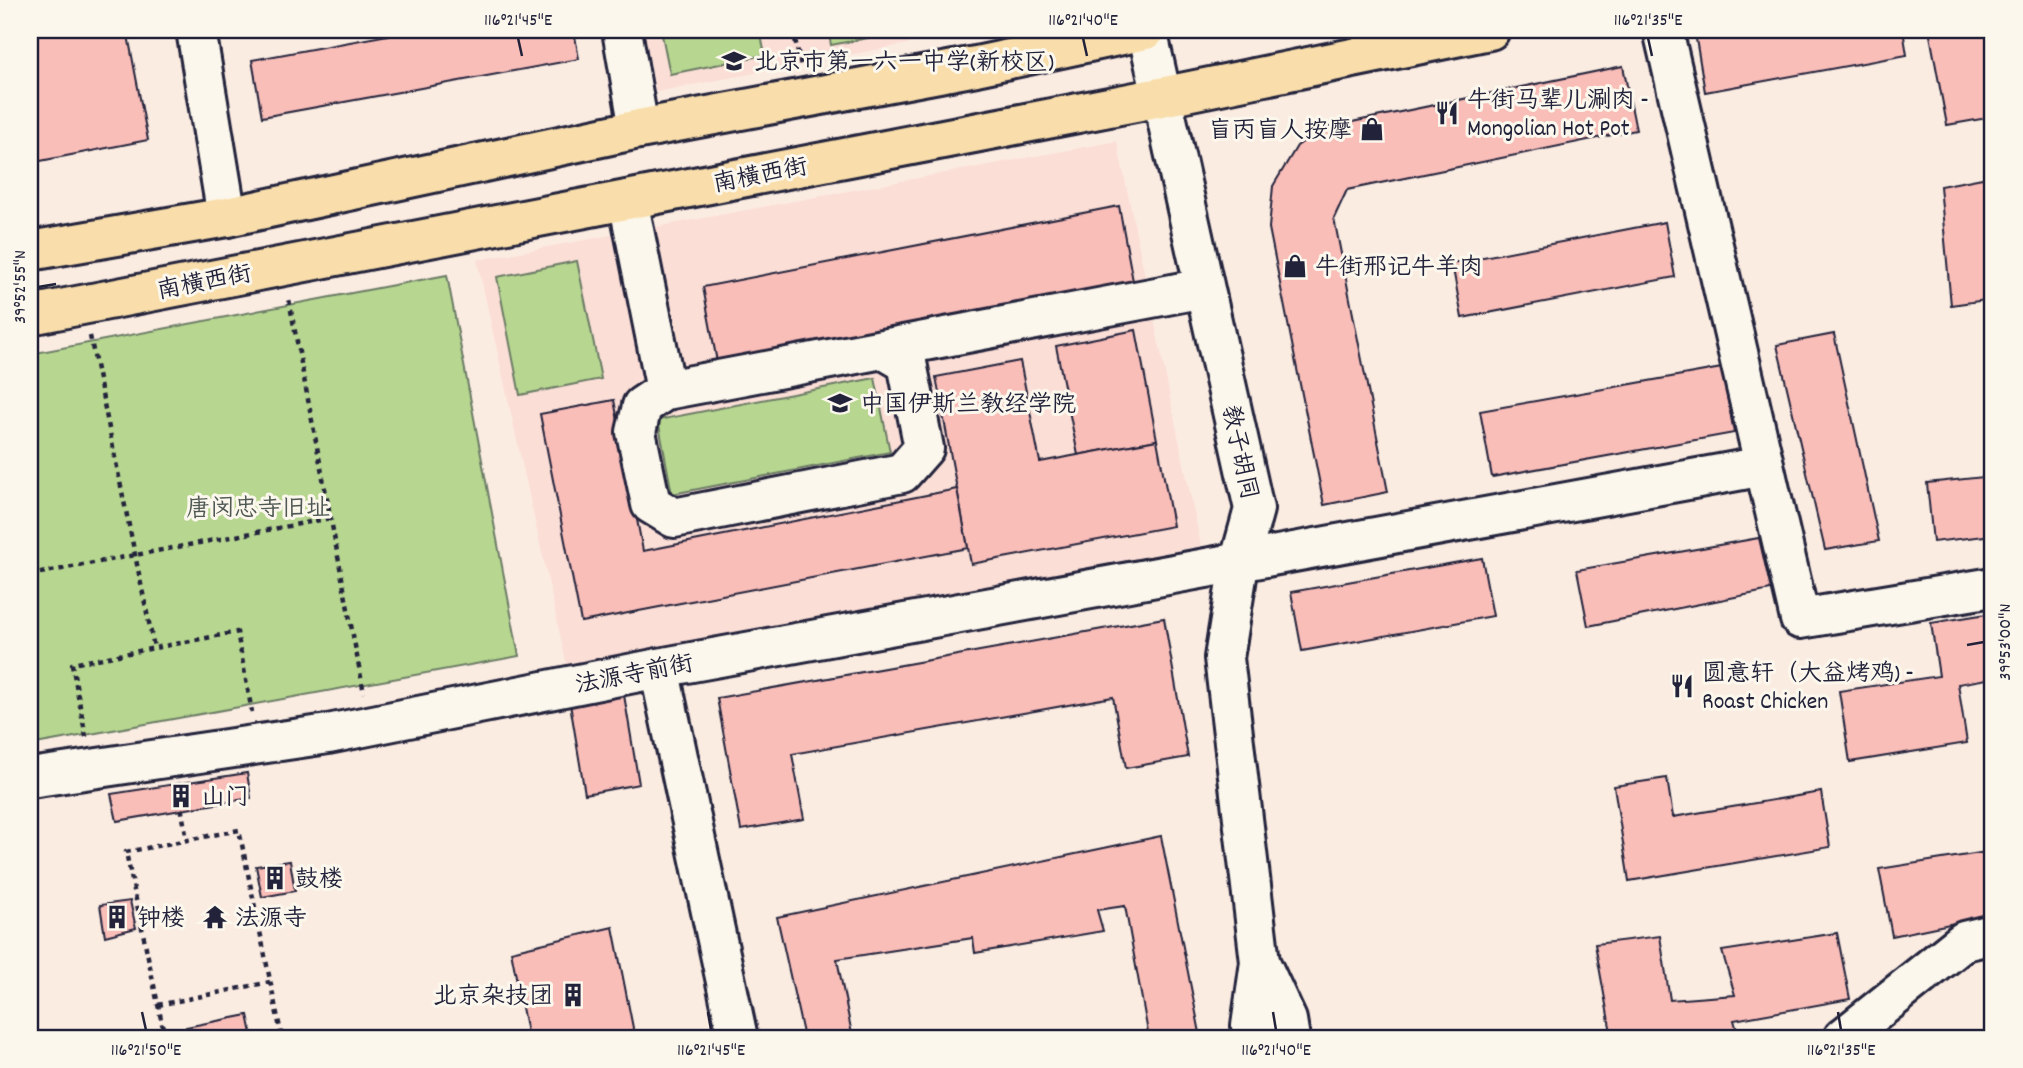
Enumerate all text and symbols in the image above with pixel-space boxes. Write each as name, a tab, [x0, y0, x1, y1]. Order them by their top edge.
text: 116°21'45"E	[484, 9, 552, 34]
text: 116°21'40"E	[1048, 9, 1118, 34]
text: 116°21'35"E	[1614, 9, 1682, 34]
school or university icon: 北京市第一六一中学(新校区)	[720, 47, 748, 75]
place label: 北京市第一六一中学(新校区)	[754, 47, 1054, 81]
place label: 牛街马辈儿涮肉 - Mongolian Hot Pot	[1467, 85, 1649, 147]
restaurant icon: 牛街马辈儿涮肉 - Mongolian Hot Pot	[1433, 99, 1461, 127]
place label: 盲丙盲人按摩	[1208, 115, 1352, 149]
shop icon: 盲丙盲人按摩	[1358, 115, 1386, 143]
street label: 南横西街	[710, 151, 811, 203]
text: 39°52'55"N	[9, 250, 34, 324]
shop icon: 牛街邢记牛羊肉	[1281, 252, 1309, 280]
place label: 牛街邢记牛羊肉	[1315, 252, 1483, 286]
street label: 南横西街	[154, 258, 255, 310]
school or university icon: 中国伊斯兰教经学院	[826, 389, 854, 417]
place label: 中国伊斯兰教经学院	[860, 389, 1076, 423]
street label: 教子胡同	[1211, 402, 1265, 503]
park label: 唐闵忠寺旧址	[186, 493, 330, 527]
text: 39°53'00"N	[1994, 604, 2019, 680]
street label: 法源寺前街	[572, 648, 697, 704]
place label: 圆意轩（大益烤鸡) - Roast Chicken	[1702, 658, 1914, 720]
restaurant icon: 圆意轩（大益烤鸡) - Roast Chicken	[1668, 672, 1696, 700]
building icon: 山门	[167, 782, 195, 810]
place label: 山门	[201, 782, 249, 816]
building icon: 鼓楼	[261, 864, 289, 892]
place label: 鼓楼	[295, 864, 343, 898]
building icon: 钟楼	[103, 903, 131, 931]
place label: 钟楼	[137, 903, 185, 937]
temple icon: 法源寺	[201, 903, 229, 931]
place label: 法源寺	[235, 903, 307, 937]
place label: 北京杂技团	[433, 981, 553, 1015]
building icon: 北京杂技团	[559, 981, 587, 1009]
text: 116°21'50"E	[111, 1039, 181, 1064]
text: 116°21'45"E	[677, 1039, 745, 1064]
text: 116°21'40"E	[1241, 1039, 1311, 1064]
text: 116°21'35"E	[1807, 1039, 1875, 1064]

